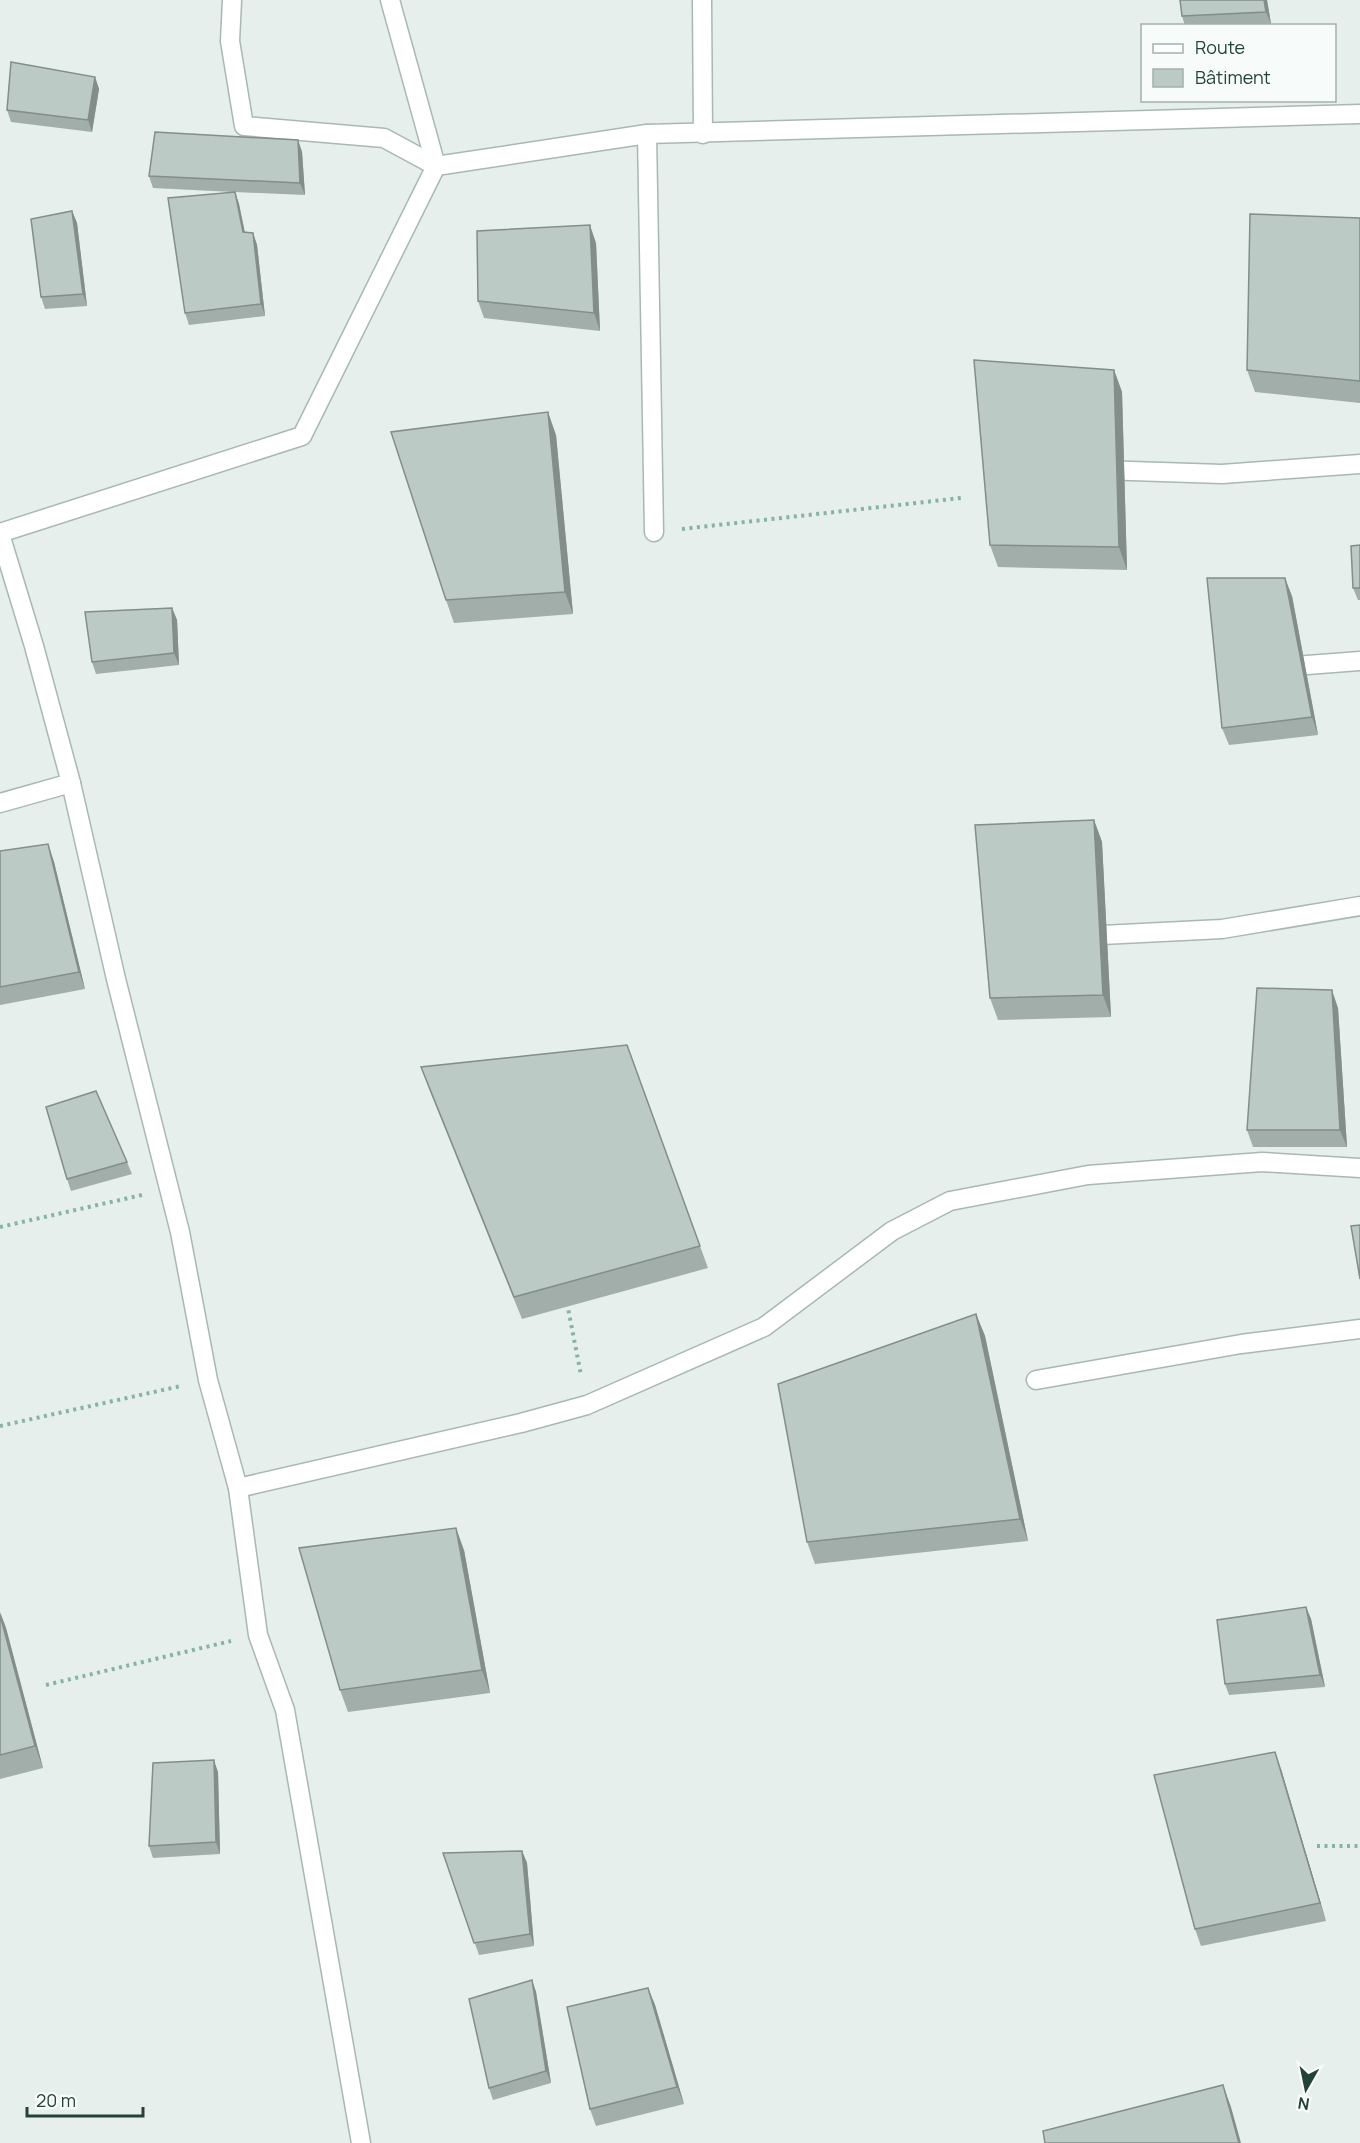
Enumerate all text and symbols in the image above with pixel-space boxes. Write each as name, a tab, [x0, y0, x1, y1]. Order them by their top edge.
legend	[1141, 24, 1336, 102]
text: Route	[1195, 35, 1245, 59]
text: Bâtiment	[1195, 65, 1271, 89]
north arrow	[1276, 2059, 1336, 2119]
scale bar	[27, 2080, 142, 2118]
text: 20 m	[36, 2088, 76, 2112]
text: N	[1296, 2092, 1311, 2116]

